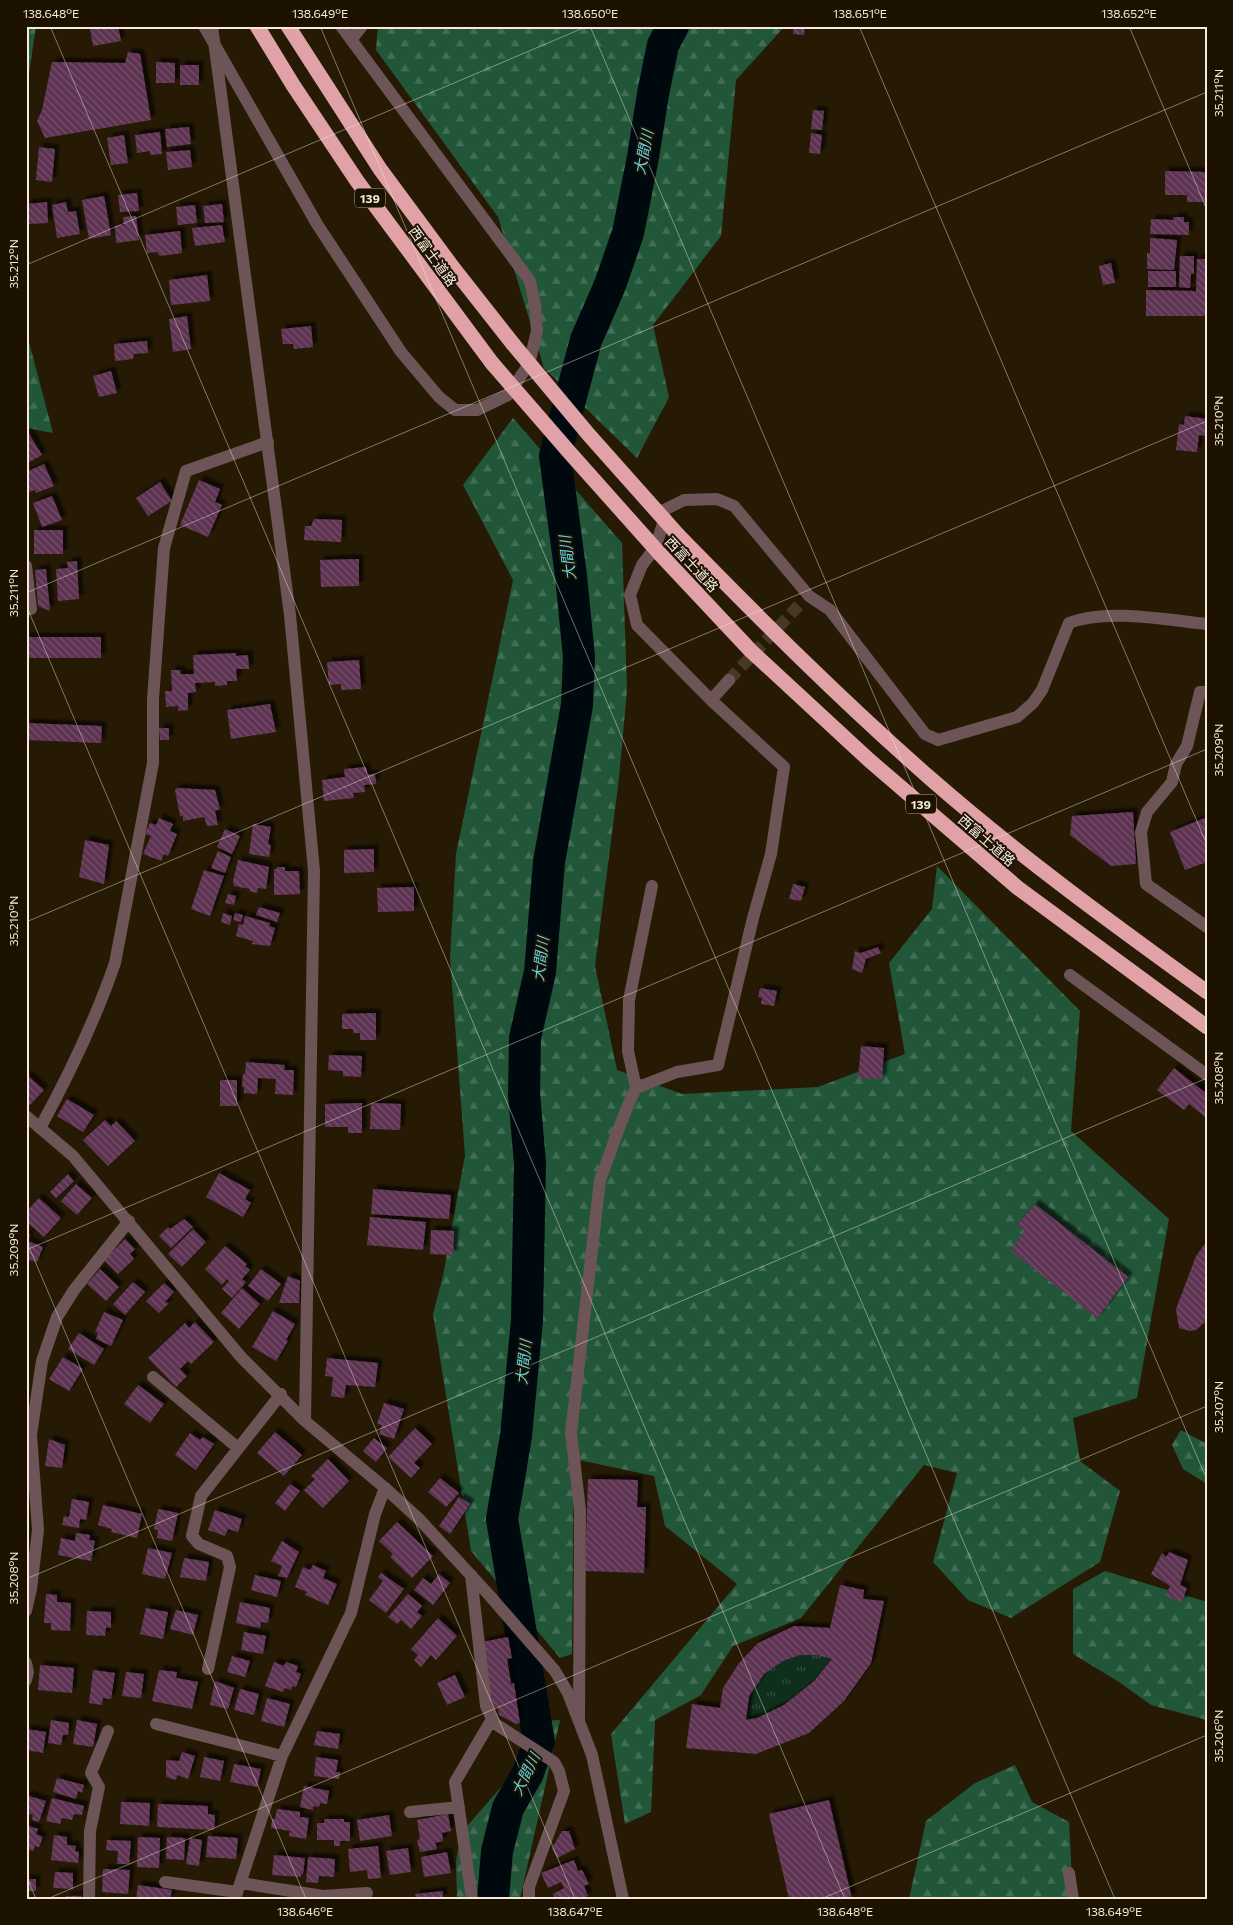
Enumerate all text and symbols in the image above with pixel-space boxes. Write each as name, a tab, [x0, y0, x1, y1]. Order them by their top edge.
text: 138.648°E	[23, 6, 79, 20]
text: 138.649°E	[292, 6, 348, 20]
text: 138.650°E	[562, 6, 618, 20]
text: 138.651°E	[833, 6, 887, 20]
text: 138.652°E	[1101, 6, 1157, 20]
text: 35.211°N	[1211, 69, 1225, 117]
water label: 大間川	[630, 126, 657, 176]
road number: 139	[355, 188, 385, 208]
street label: 西富士道路	[406, 223, 460, 289]
text: 35.212°N	[6, 239, 20, 289]
text: 35.210°N	[1211, 396, 1225, 446]
water label: 大間川	[555, 533, 579, 581]
street label: 西富士道路	[662, 533, 722, 595]
text: 35.211°N	[6, 569, 20, 617]
text: 35.209°N	[1211, 724, 1225, 776]
road number: 139	[906, 794, 936, 814]
street label: 西富士道路	[955, 811, 1019, 869]
text: 35.210°N	[6, 896, 20, 946]
water label: 大間川	[528, 934, 552, 982]
text: 35.208°N	[1211, 1052, 1225, 1104]
text: 35.209°N	[6, 1224, 20, 1276]
water label: 大間川	[512, 1337, 535, 1385]
text: 35.207°N	[1211, 1381, 1225, 1433]
text: 35.208°N	[6, 1552, 20, 1604]
text: 35.206°N	[1211, 1710, 1225, 1762]
water label: 大間川	[507, 1748, 544, 1798]
text: 138.646°E	[277, 1904, 333, 1918]
text: 138.647°E	[547, 1904, 603, 1918]
text: 138.648°E	[817, 1904, 873, 1918]
text: 138.649°E	[1086, 1904, 1142, 1918]

